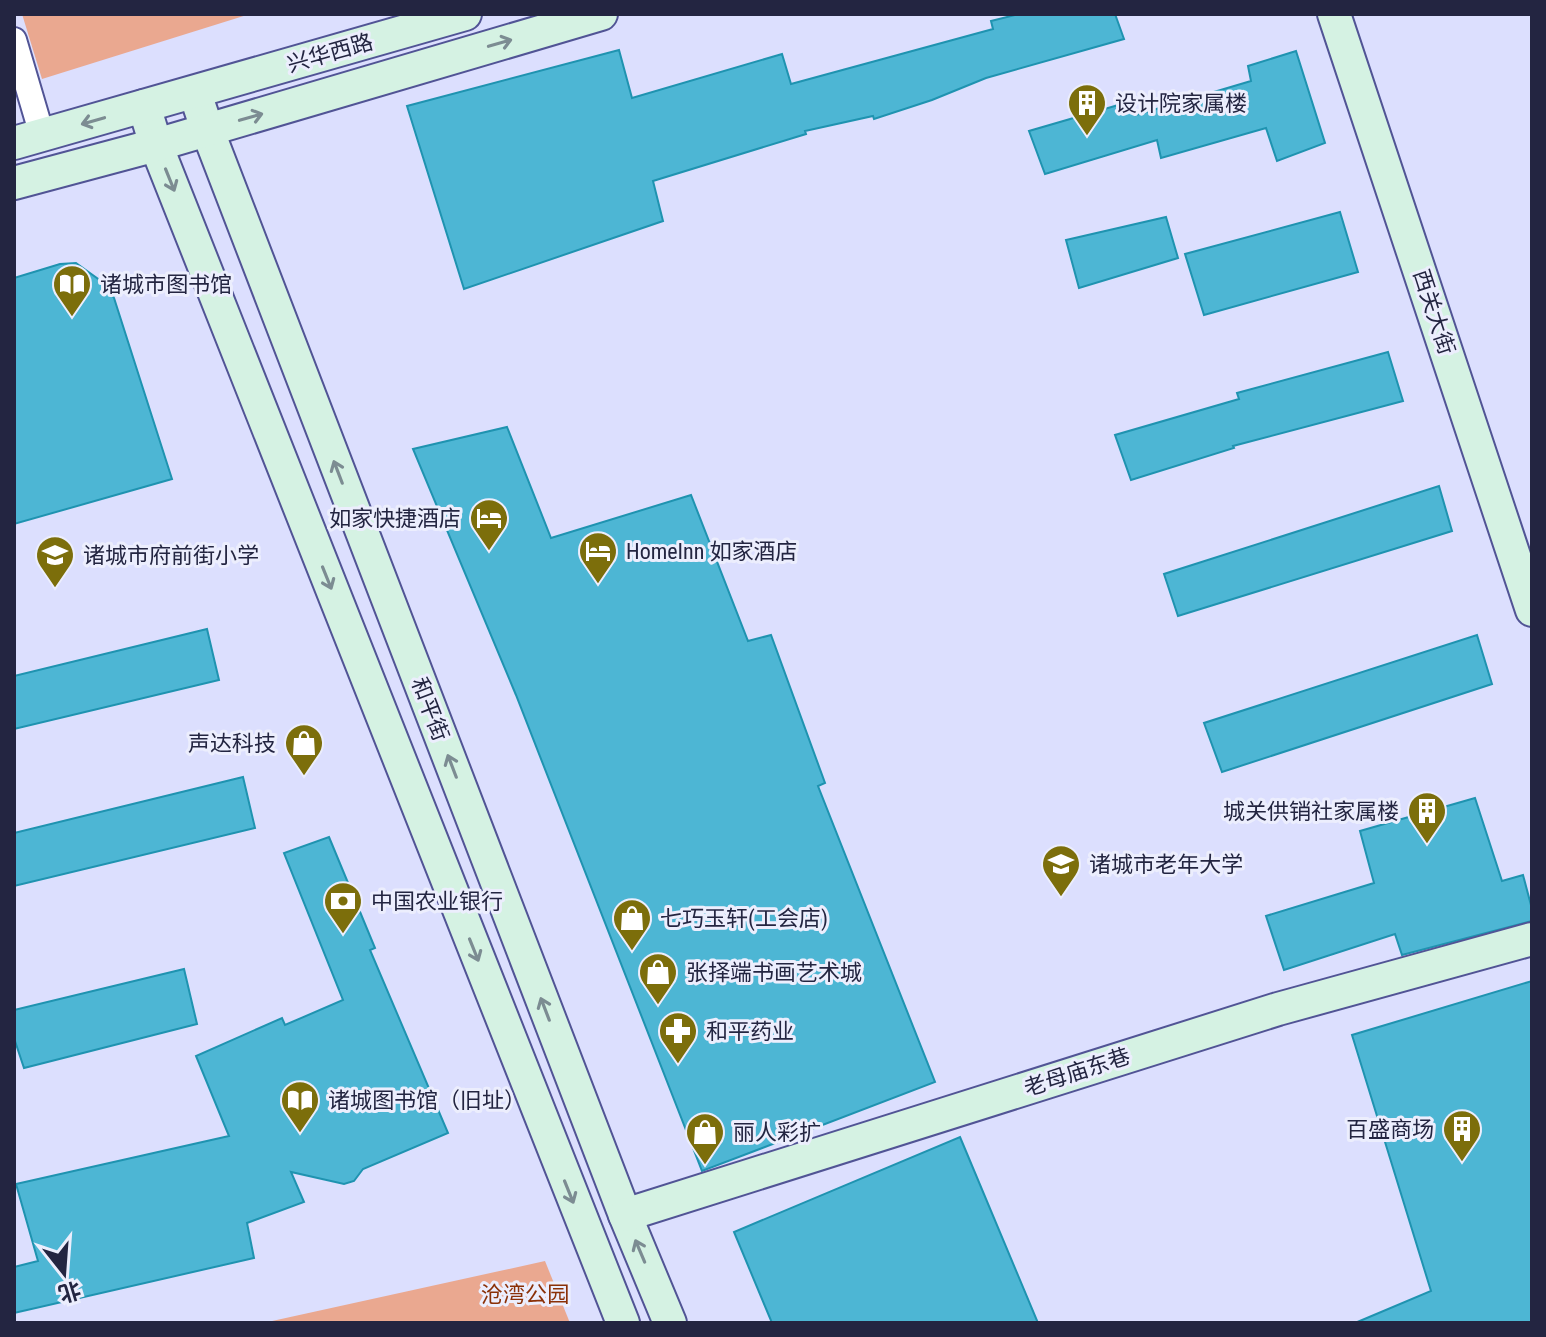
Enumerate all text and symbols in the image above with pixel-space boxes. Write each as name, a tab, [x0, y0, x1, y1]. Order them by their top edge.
street label: 兴华西路	[284, 29, 376, 77]
one-way arrow	[487, 35, 513, 50]
building icon: 设计院家属楼	[1066, 82, 1108, 137]
place label: 设计院家属楼	[1115, 91, 1247, 116]
one-way arrow	[237, 108, 263, 123]
one-way arrow	[80, 114, 106, 129]
one-way arrow	[164, 167, 178, 192]
library icon: 诸城市图书馆	[51, 263, 93, 318]
street label: 西关大街	[1409, 266, 1459, 358]
place label: 诸城市图书馆	[100, 272, 232, 297]
one-way arrow	[330, 460, 344, 484]
hotel icon: 如家快捷酒店	[468, 497, 510, 552]
place label: 如家快捷酒店	[329, 506, 461, 531]
hotel icon: HomeInn 如家酒店	[577, 530, 619, 585]
school or university icon: 诸城市府前街小学	[34, 534, 76, 589]
place label: HomeInn 如家酒店	[626, 539, 797, 564]
place label: 诸城市府前街小学	[83, 543, 259, 568]
one-way arrow	[321, 565, 335, 590]
street label: 和平街	[407, 674, 453, 744]
shop icon: 声达科技	[283, 722, 325, 777]
place label: 声达科技	[188, 731, 276, 756]
one-way arrow	[444, 754, 458, 779]
building icon: 城关供销社家属楼	[1406, 790, 1448, 845]
place label: 城关供销社家属楼	[1223, 799, 1399, 824]
school or university icon: 诸城市老年大学	[1040, 843, 1082, 898]
place label: 诸城市老年大学	[1089, 852, 1243, 877]
bank icon: 中国农业银行	[322, 880, 364, 935]
place label: 中国农业银行	[371, 889, 503, 914]
shop icon: 七巧玉轩(工会店)	[611, 897, 653, 952]
place label: 七巧玉轩(工会店)	[660, 906, 828, 932]
one-way arrow	[468, 937, 482, 962]
shop icon: 张择端书画艺术城	[637, 951, 679, 1006]
place label: 张择端书画艺术城	[686, 960, 862, 985]
one-way arrow	[537, 997, 551, 1022]
pharmacy icon: 和平药业	[657, 1010, 699, 1065]
place label: 和平药业	[706, 1019, 794, 1044]
street label: 老母庙东巷	[1021, 1043, 1133, 1101]
library icon: 诸城图书馆（旧址）	[279, 1079, 321, 1134]
place label: 诸城图书馆（旧址）	[328, 1088, 526, 1113]
building icon: 百盛商场	[1441, 1108, 1483, 1163]
shop icon: 丽人彩扩	[684, 1111, 726, 1166]
place label: 百盛商场	[1346, 1117, 1434, 1142]
place label: 丽人彩扩	[733, 1120, 821, 1145]
one-way arrow	[563, 1179, 577, 1204]
north arrow	[24, 1233, 104, 1313]
one-way arrow	[632, 1239, 647, 1264]
text: 北	[56, 1276, 84, 1307]
park label: 沧湾公园	[481, 1282, 569, 1307]

